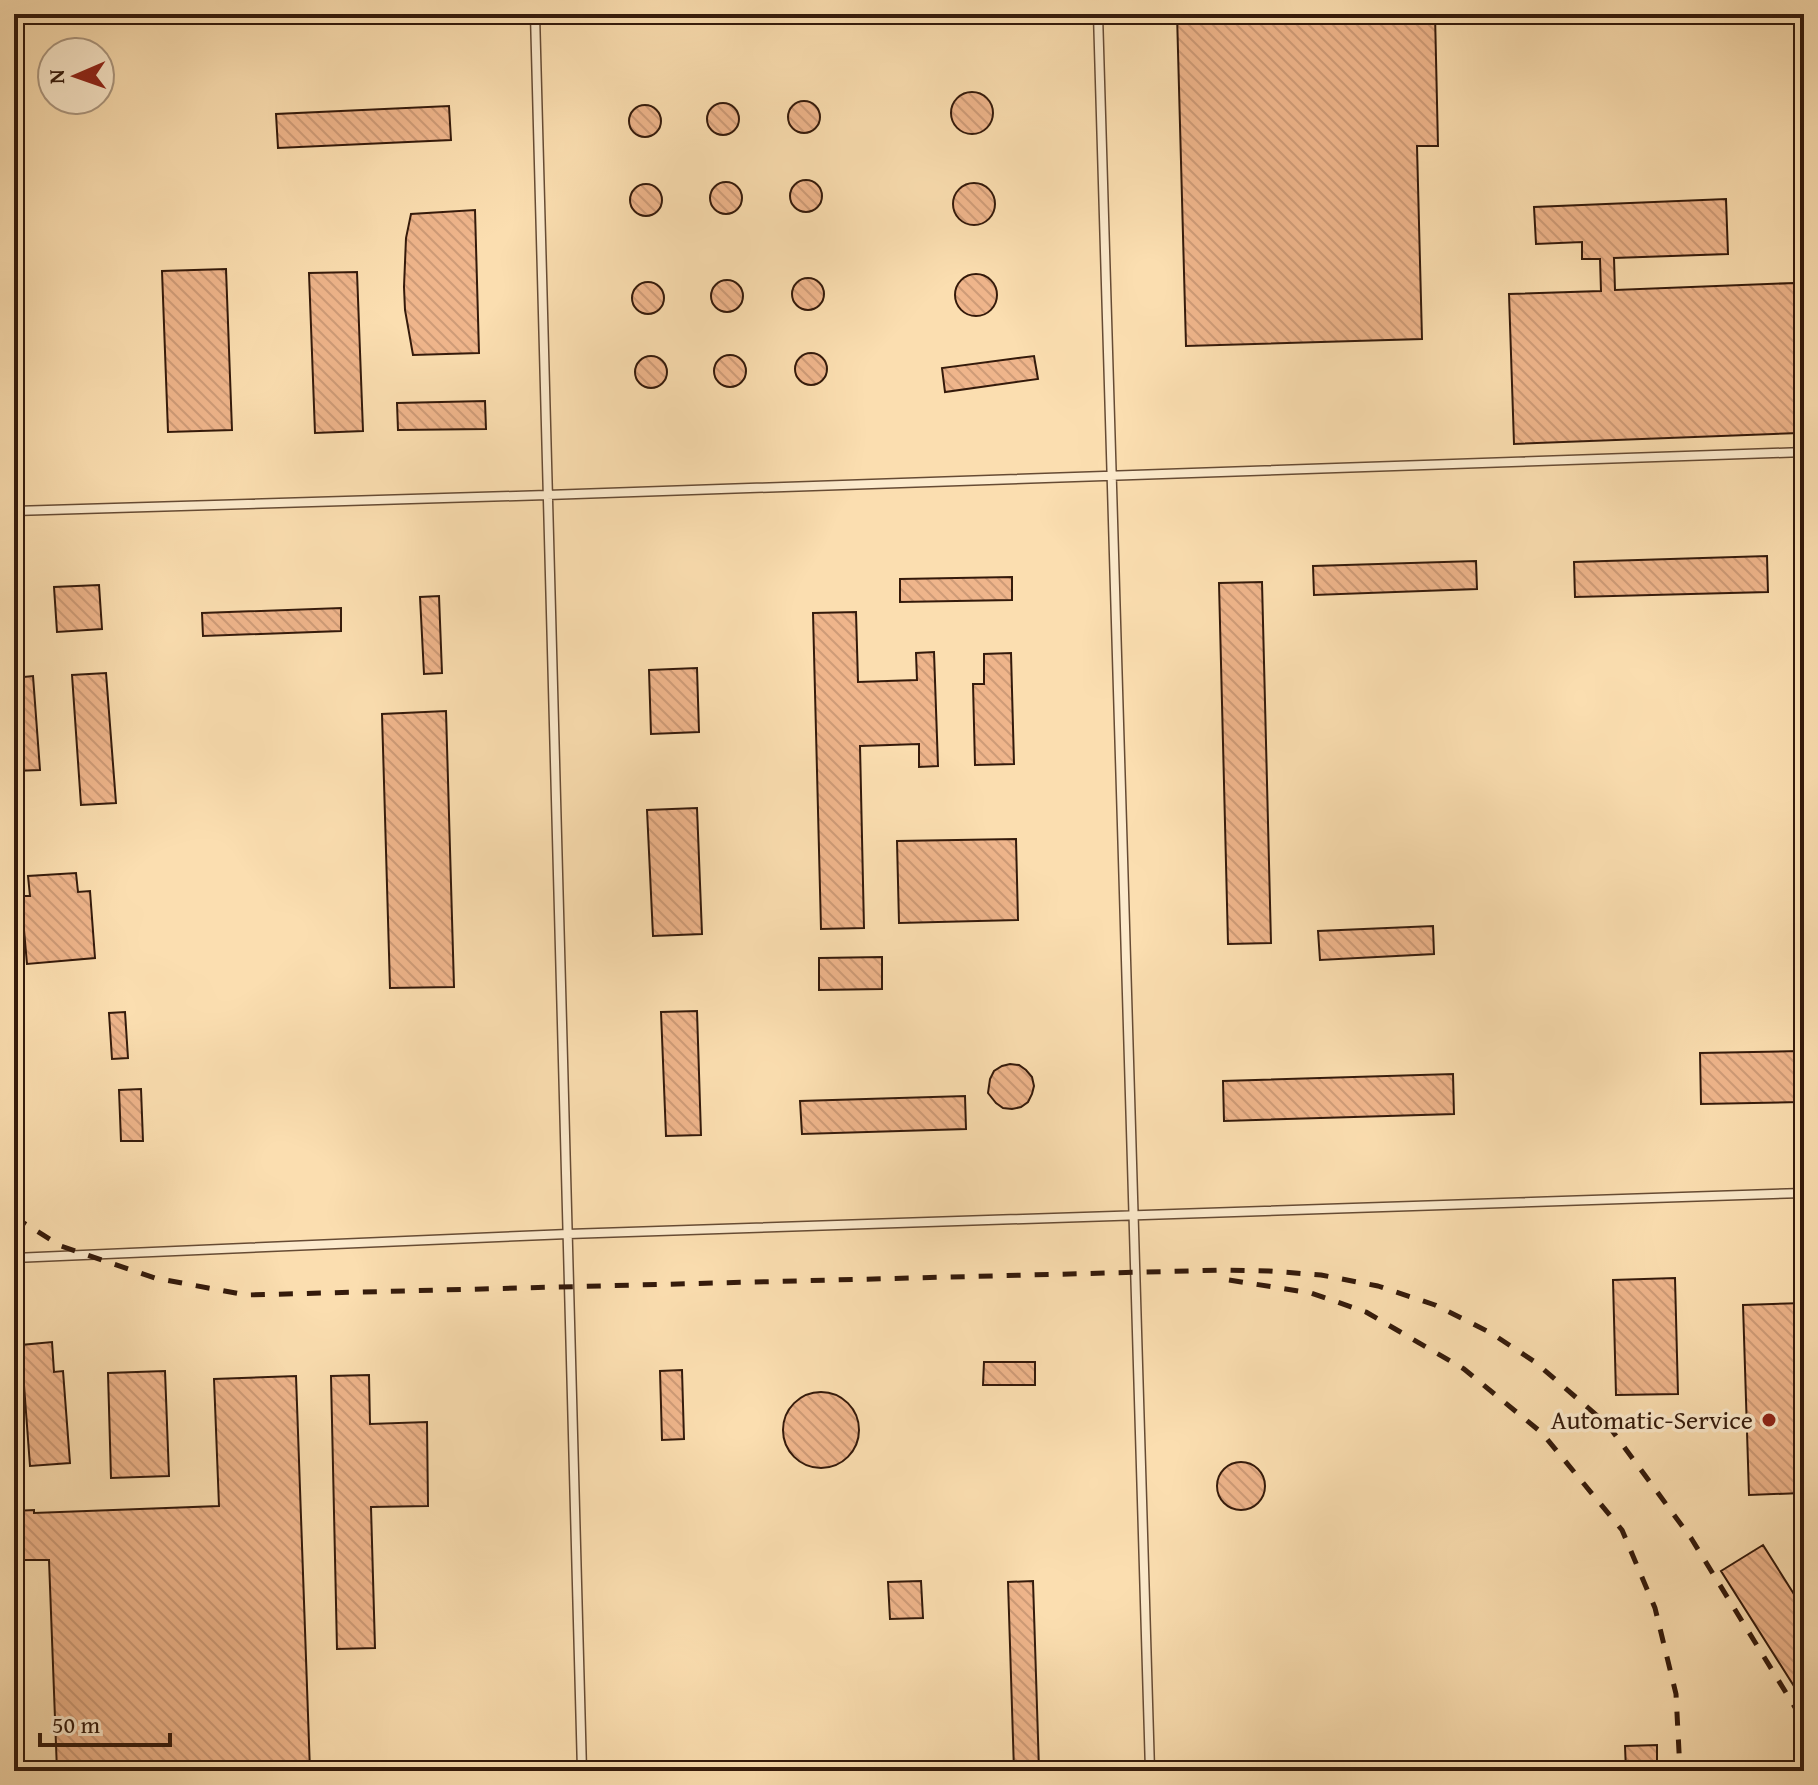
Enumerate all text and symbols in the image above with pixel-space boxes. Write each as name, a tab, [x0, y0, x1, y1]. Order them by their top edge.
north arrow	[36, 36, 116, 116]
text: N	[40, 69, 72, 85]
place label: Automatic-Service	[1551, 1400, 1753, 1439]
marker: Automatic-Service	[1760, 1411, 1778, 1429]
scale bar	[40, 1697, 170, 1747]
text: 50 m	[52, 1707, 100, 1742]

